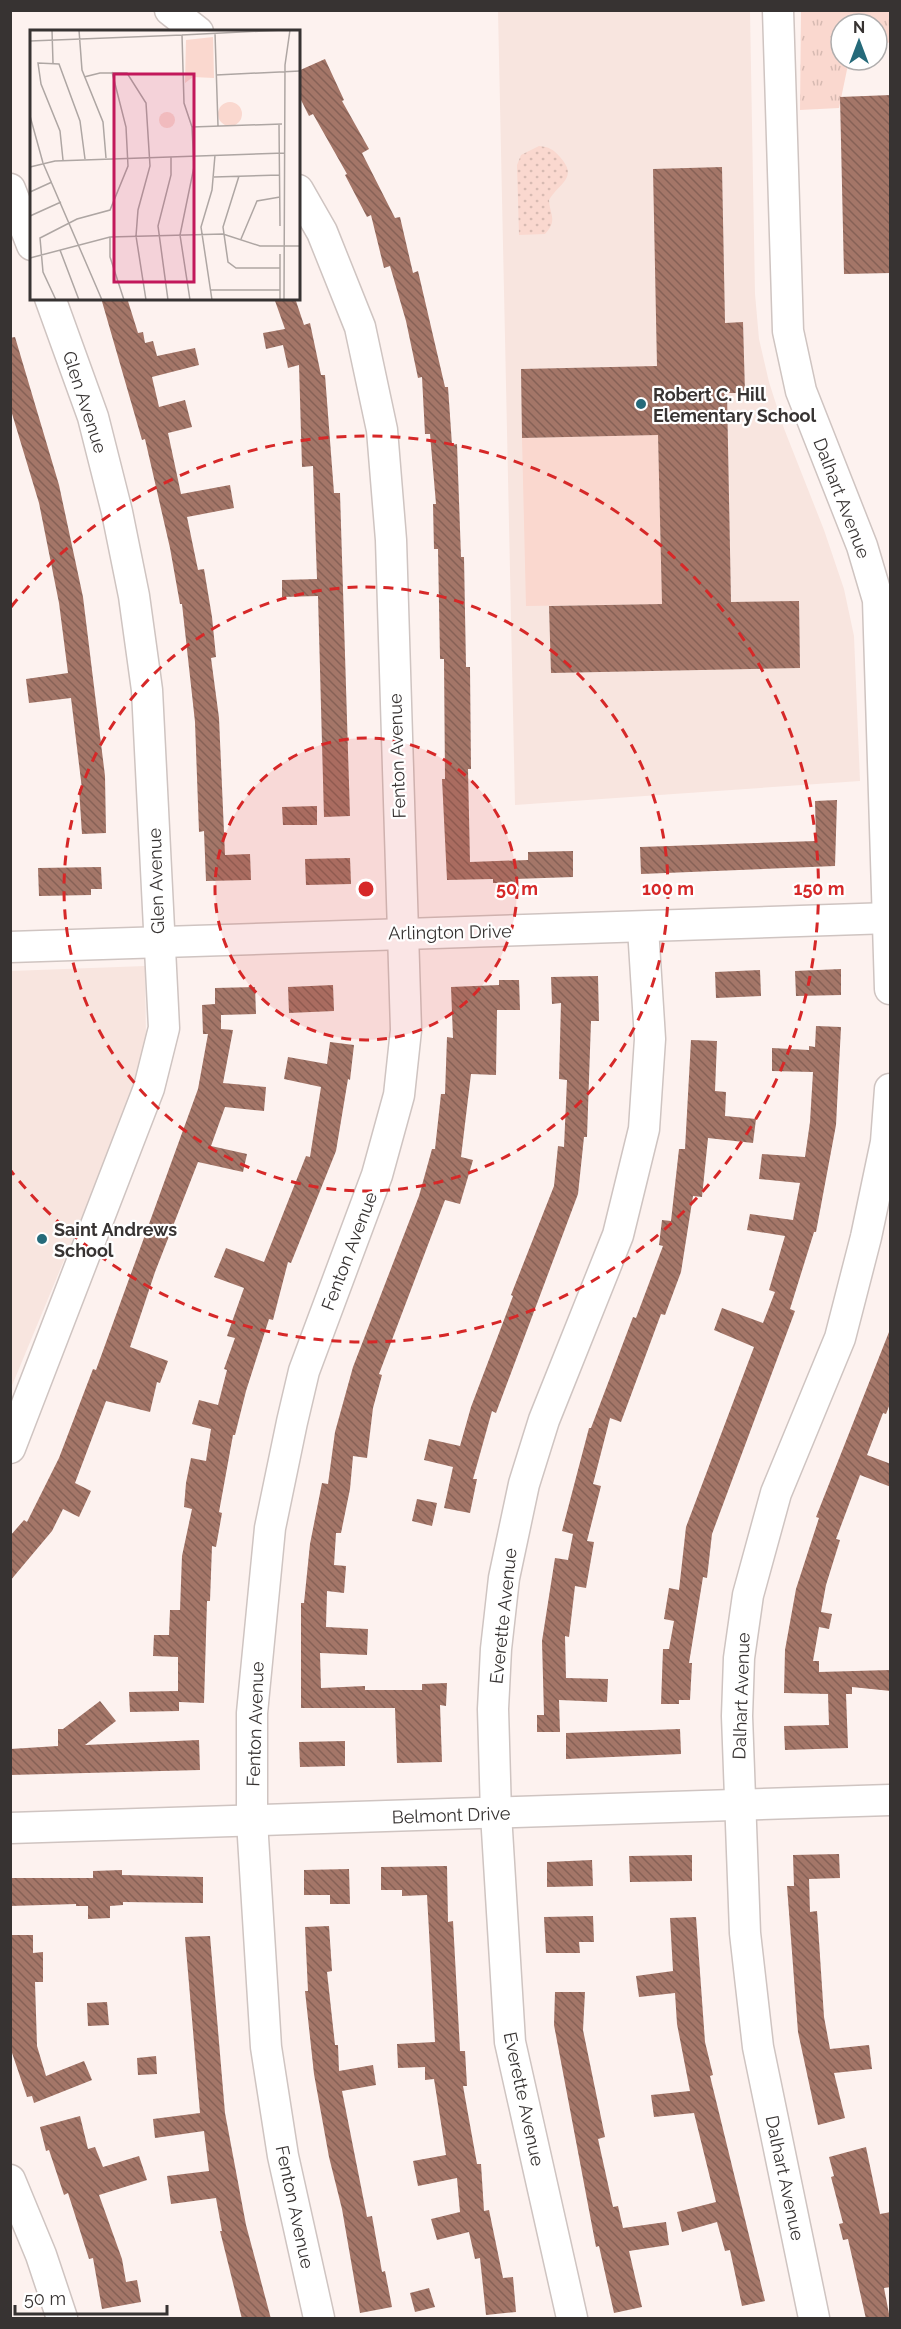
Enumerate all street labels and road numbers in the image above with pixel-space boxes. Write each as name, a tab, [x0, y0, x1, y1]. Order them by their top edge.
street label: Glen Avenue	[59, 348, 112, 456]
street label: Dalhart Avenue	[809, 435, 875, 562]
street label: Fenton Avenue	[384, 693, 410, 819]
street label: Glen Avenue	[144, 827, 168, 934]
street label: Arlington Drive	[388, 920, 512, 944]
street label: Fenton Avenue	[317, 1188, 381, 1313]
street label: Everette Avenue	[485, 1547, 521, 1685]
street label: Dalhart Avenue	[728, 1632, 754, 1760]
street label: Fenton Avenue	[242, 1661, 268, 1787]
street label: Belmont Drive	[391, 1802, 511, 1828]
street label: Everette Avenue	[500, 2030, 549, 2168]
street label: Dalhart Avenue	[761, 2114, 809, 2243]
street label: Fenton Avenue	[272, 2144, 318, 2271]

